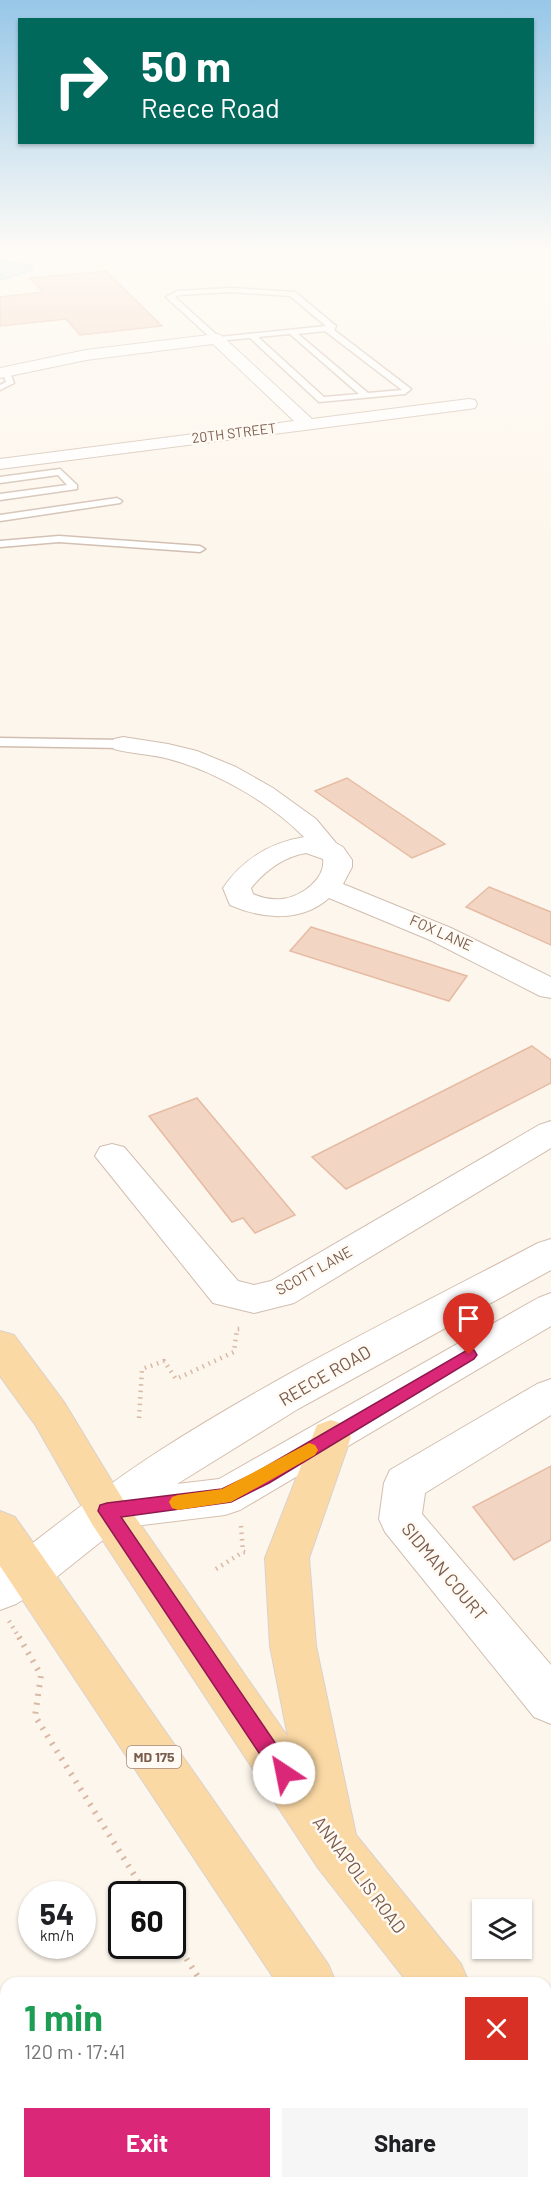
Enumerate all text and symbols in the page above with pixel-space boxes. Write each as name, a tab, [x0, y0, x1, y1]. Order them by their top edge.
text: 50 m	[141, 40, 231, 90]
icon: right	[42, 42, 120, 120]
text: Reece Road	[141, 91, 280, 123]
street label: 20TH STREET	[191, 419, 277, 446]
street label: FOX LANE	[407, 910, 476, 954]
street label: SCOTT LANE	[272, 1242, 355, 1298]
pin	[443, 1293, 494, 1355]
icon: arrive	[452, 1302, 485, 1335]
street label: REECE ROAD	[275, 1340, 374, 1410]
street label: SIDMAN COURT	[397, 1518, 492, 1625]
position arrow	[252, 1741, 316, 1805]
road number: MD 175	[127, 1746, 181, 1768]
street label: ANNAPOLIS ROAD	[309, 1811, 411, 1937]
speed limit sign: 60	[108, 1881, 186, 1959]
text: 54	[40, 1895, 74, 1931]
map controls	[472, 1899, 532, 1959]
button: layers	[472, 1899, 532, 1959]
text: km/h	[40, 1926, 74, 1944]
text: 1 min	[24, 1995, 103, 2038]
button: close	[465, 1997, 528, 2060]
text: 120 m · 17:41	[24, 2039, 125, 2063]
button: Exit	[24, 2108, 270, 2177]
button: Share	[282, 2108, 528, 2177]

